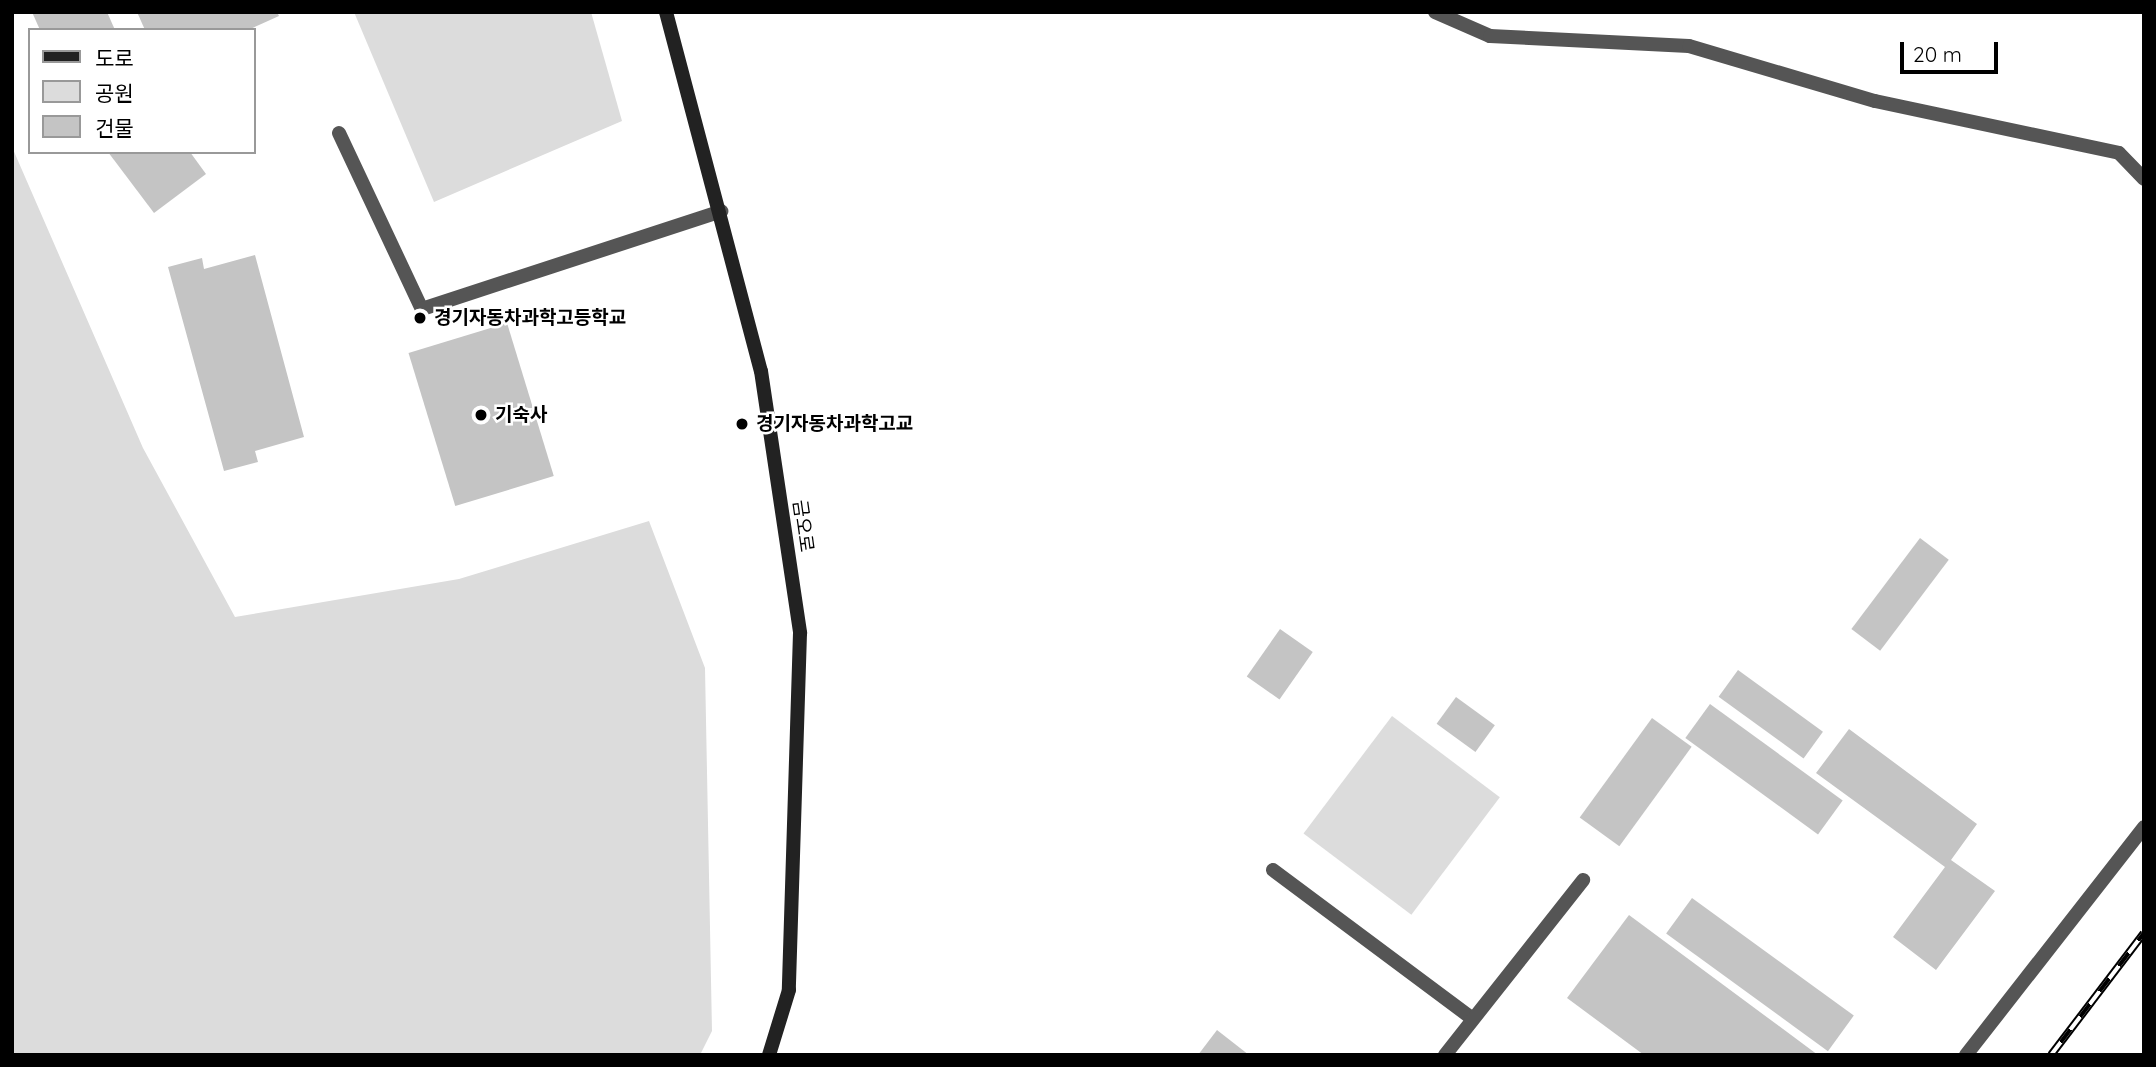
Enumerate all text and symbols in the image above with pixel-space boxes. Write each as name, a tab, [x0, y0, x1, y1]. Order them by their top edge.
legend	[28, 28, 256, 154]
scale bar	[1904, 28, 2002, 72]
text: 20 m	[1913, 41, 1962, 67]
text: 도로	[95, 45, 134, 71]
text: 공원	[95, 80, 134, 106]
text: 건물	[95, 115, 134, 141]
place label: 경기자동차과학고등학교	[434, 307, 626, 329]
marker: 경기자동차과학고등학교	[412, 310, 428, 326]
place label: 기숙사	[495, 404, 547, 426]
marker: 기숙사	[473, 407, 489, 423]
place label: 경기자동차과학고교	[756, 413, 913, 435]
marker: 경기자동차과학고교	[734, 416, 750, 432]
street label: 금오로	[788, 498, 818, 554]

